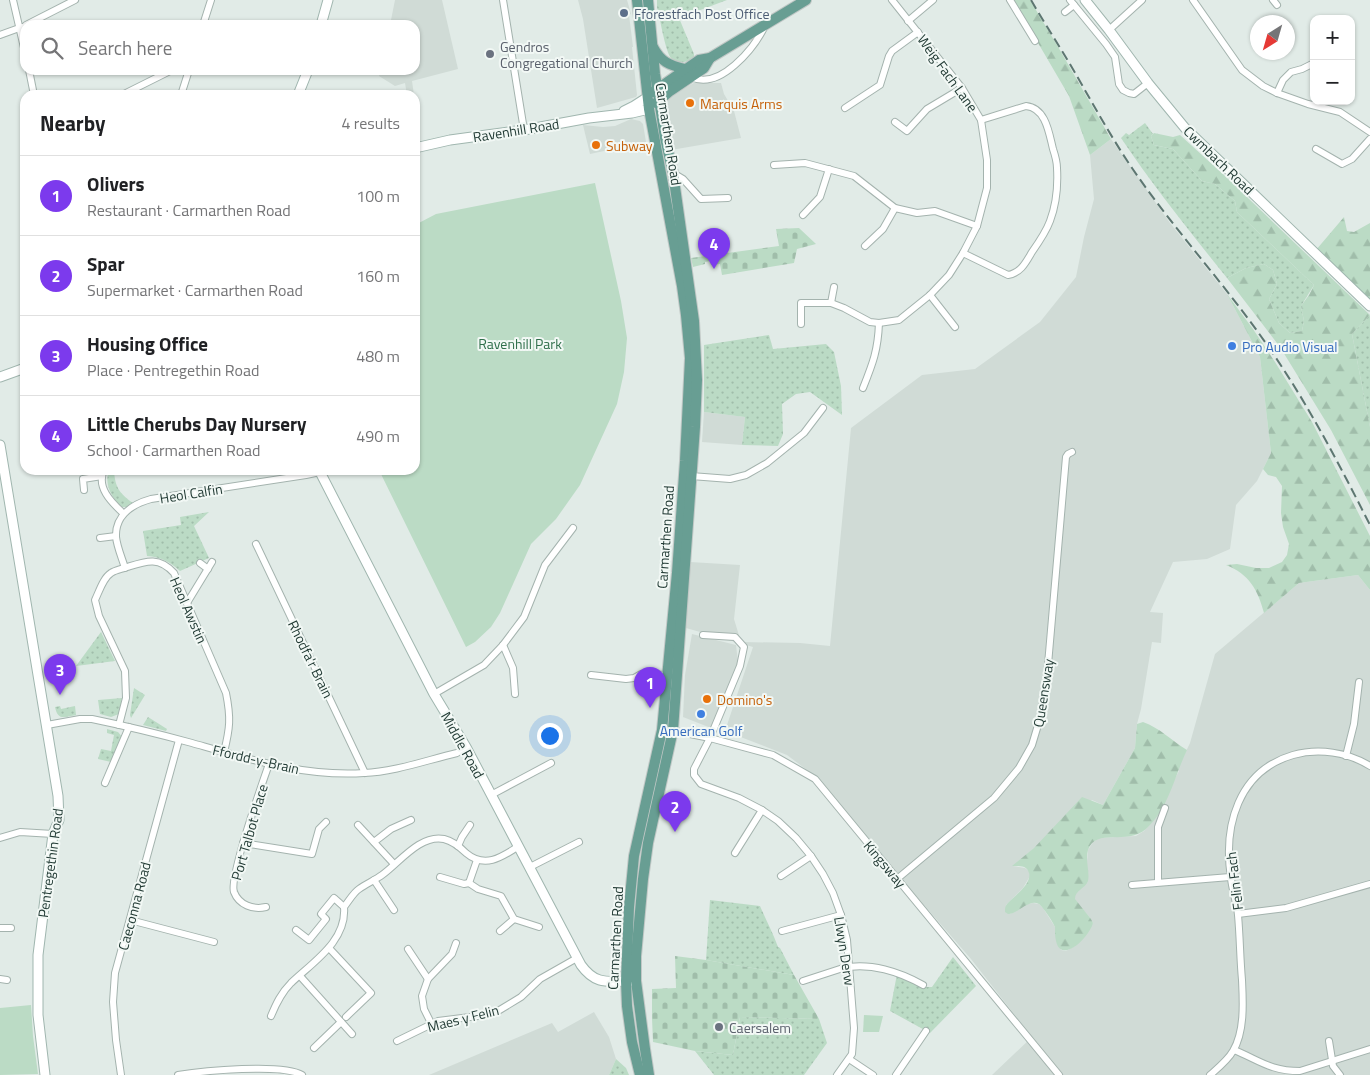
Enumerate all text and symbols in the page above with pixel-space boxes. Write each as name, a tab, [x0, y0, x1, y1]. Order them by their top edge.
place label: Fforestfach Post Office	[634, 3, 770, 24]
marker: Fforestfach Post Office	[618, 7, 630, 19]
north arrow	[1250, 15, 1295, 60]
map controls	[1310, 15, 1355, 105]
button: +	[1310, 15, 1355, 60]
search box	[20, 20, 420, 75]
street label: Weig Fach Lane	[913, 30, 983, 116]
text: Search here	[78, 33, 172, 62]
icon: search	[38, 34, 66, 62]
place label: Gendros Congregational Church	[500, 36, 633, 73]
marker: Gendros Congregational Church	[484, 48, 496, 60]
button: −	[1310, 60, 1355, 105]
street label: Carmarthen Road	[651, 81, 687, 187]
place label: Marquis Arms	[700, 93, 782, 114]
marker: Marquis Arms	[684, 97, 696, 109]
text: Nearby	[40, 107, 105, 139]
text: 4 results	[341, 111, 400, 135]
street label: Ravenhill Road	[471, 113, 561, 147]
street label: Cwmbach Road	[1179, 121, 1259, 199]
place label: Subway	[606, 135, 653, 156]
marker: Subway	[590, 139, 602, 151]
text: Olivers	[87, 169, 144, 198]
text: 1	[52, 184, 60, 208]
text: 100 m	[356, 184, 400, 208]
text: Restaurant · Carmarthen Road	[87, 198, 291, 222]
pin: 4	[698, 228, 730, 269]
text: Spar	[87, 249, 124, 278]
text: 2	[52, 264, 60, 288]
text: 160 m	[356, 264, 400, 288]
text: Supermarket · Carmarthen Road	[87, 278, 303, 302]
text: Housing Office	[87, 329, 208, 358]
park label: Ravenhill Park	[478, 333, 562, 354]
place label: Pro Audio Visual	[1242, 336, 1338, 357]
marker: Pro Audio Visual	[1226, 340, 1238, 352]
text: 3	[52, 344, 60, 368]
text: 480 m	[356, 344, 400, 368]
text: Place · Pentregethin Road	[87, 358, 260, 382]
text: Little Cherubs Day Nursery	[87, 409, 307, 438]
text: 4	[52, 424, 60, 448]
text: 490 m	[356, 424, 400, 448]
text: School · Carmarthen Road	[87, 438, 261, 462]
street label: Heol Calfin	[158, 478, 224, 508]
street label: Carmarthen Road	[651, 485, 679, 589]
street label: Heol Awstin	[165, 573, 213, 647]
street label: Rhodfa'r Brain	[283, 616, 339, 702]
pin: 3	[44, 654, 76, 695]
street label: Queensway	[1027, 657, 1059, 729]
pin: 1	[634, 667, 666, 708]
place label: Domino's	[717, 689, 772, 710]
marker: Domino's	[701, 693, 713, 705]
street label: Middle Road	[436, 708, 490, 782]
marker: American Golf	[695, 708, 707, 720]
place label: American Golf	[660, 720, 743, 741]
your location	[537, 723, 563, 749]
street label: Ffordd-y-Brain	[211, 739, 301, 779]
street label: Port Talbot Place	[225, 781, 273, 883]
pin: 2	[659, 791, 691, 832]
street label: Pentregethin Road	[32, 807, 68, 919]
street label: Kingsway	[859, 836, 911, 893]
street label: Felin Fach	[1220, 851, 1248, 911]
street label: Caeconna Road	[112, 860, 156, 952]
street label: Carmarthen Road	[602, 886, 628, 990]
street label: Llwyn Derw	[829, 915, 861, 987]
street label: Maes y Felin	[425, 999, 501, 1037]
place label: Caersalem	[729, 1017, 791, 1038]
marker: Caersalem	[713, 1021, 725, 1033]

